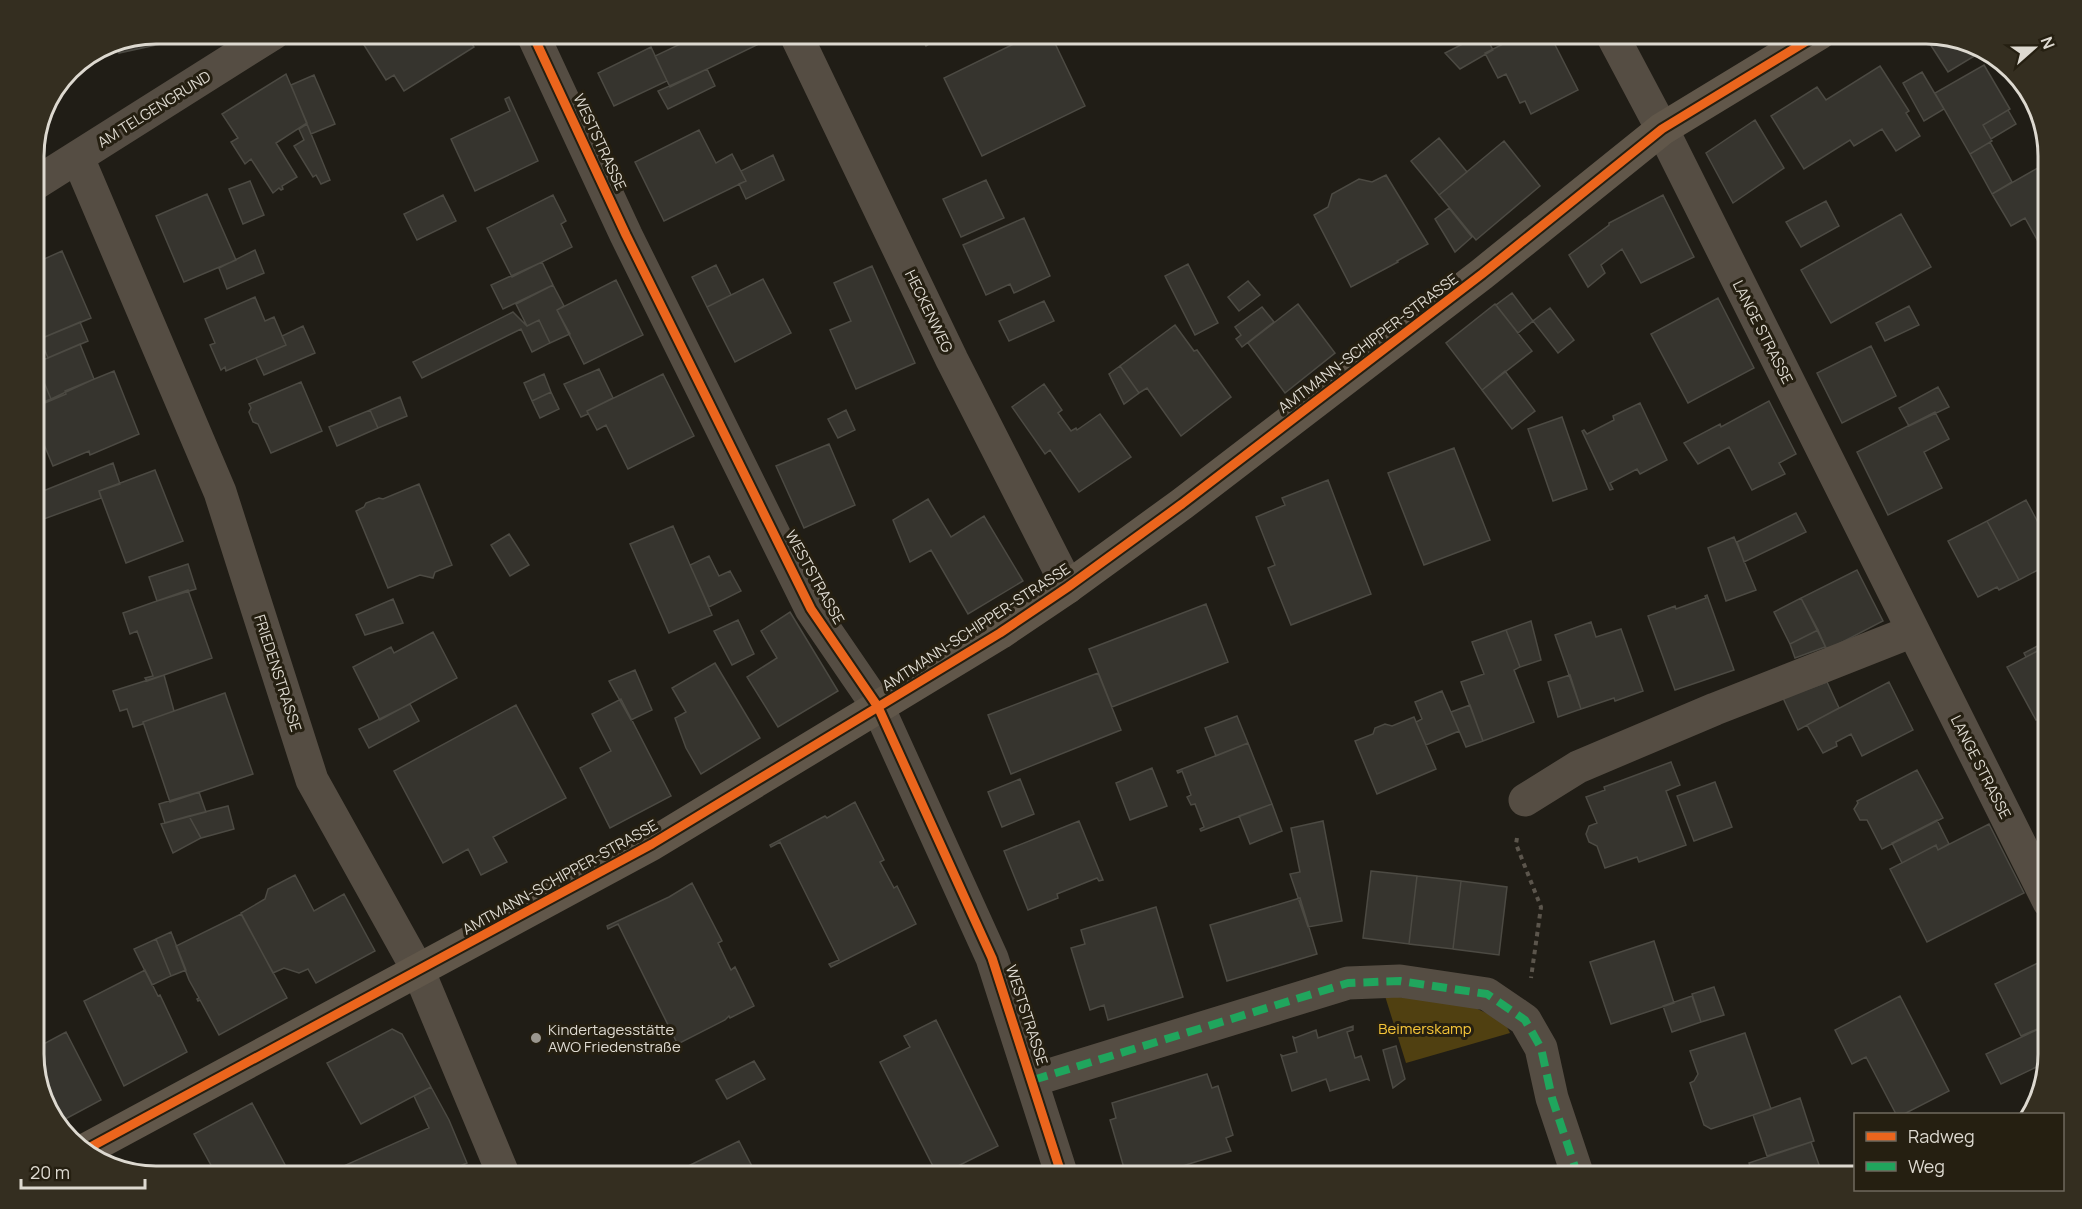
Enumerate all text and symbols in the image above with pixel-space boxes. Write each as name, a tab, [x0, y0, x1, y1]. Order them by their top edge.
north arrow	[2004, 18, 2064, 78]
text: N	[2036, 33, 2060, 52]
street label: AM TELGENGRUND	[93, 66, 215, 152]
street label: WESTSTRASSE	[568, 90, 632, 194]
street label: HECKENWEG	[900, 266, 958, 356]
street label: AMTMANN-SCHIPPER-STRASSE	[1274, 268, 1462, 418]
street label: LANGE STRASSE	[1728, 277, 1798, 387]
street label: WESTSTRASSE	[780, 526, 850, 628]
street label: AMTMANN-SCHIPPER-STRASSE	[878, 558, 1074, 696]
street label: FRIEDENSTRASSE	[249, 612, 307, 734]
street label: LANGE STRASSE	[1946, 712, 2016, 822]
street label: AMTMANN-SCHIPPER-STRASSE	[459, 814, 661, 940]
street label: WESTSTRASSE	[1001, 962, 1053, 1068]
park label: Beimerskamp	[1378, 1018, 1472, 1039]
place label: Kindertagesstätte AWO Friedenstraße	[548, 1019, 681, 1057]
marker: Kindertagesstätte AWO Friedenstraße	[529, 1031, 543, 1045]
legend	[1854, 1113, 2064, 1191]
text: Radweg	[1908, 1124, 1975, 1148]
scale bar	[21, 1152, 146, 1190]
text: Weg	[1908, 1154, 1945, 1178]
text: 20 m	[30, 1160, 70, 1184]

